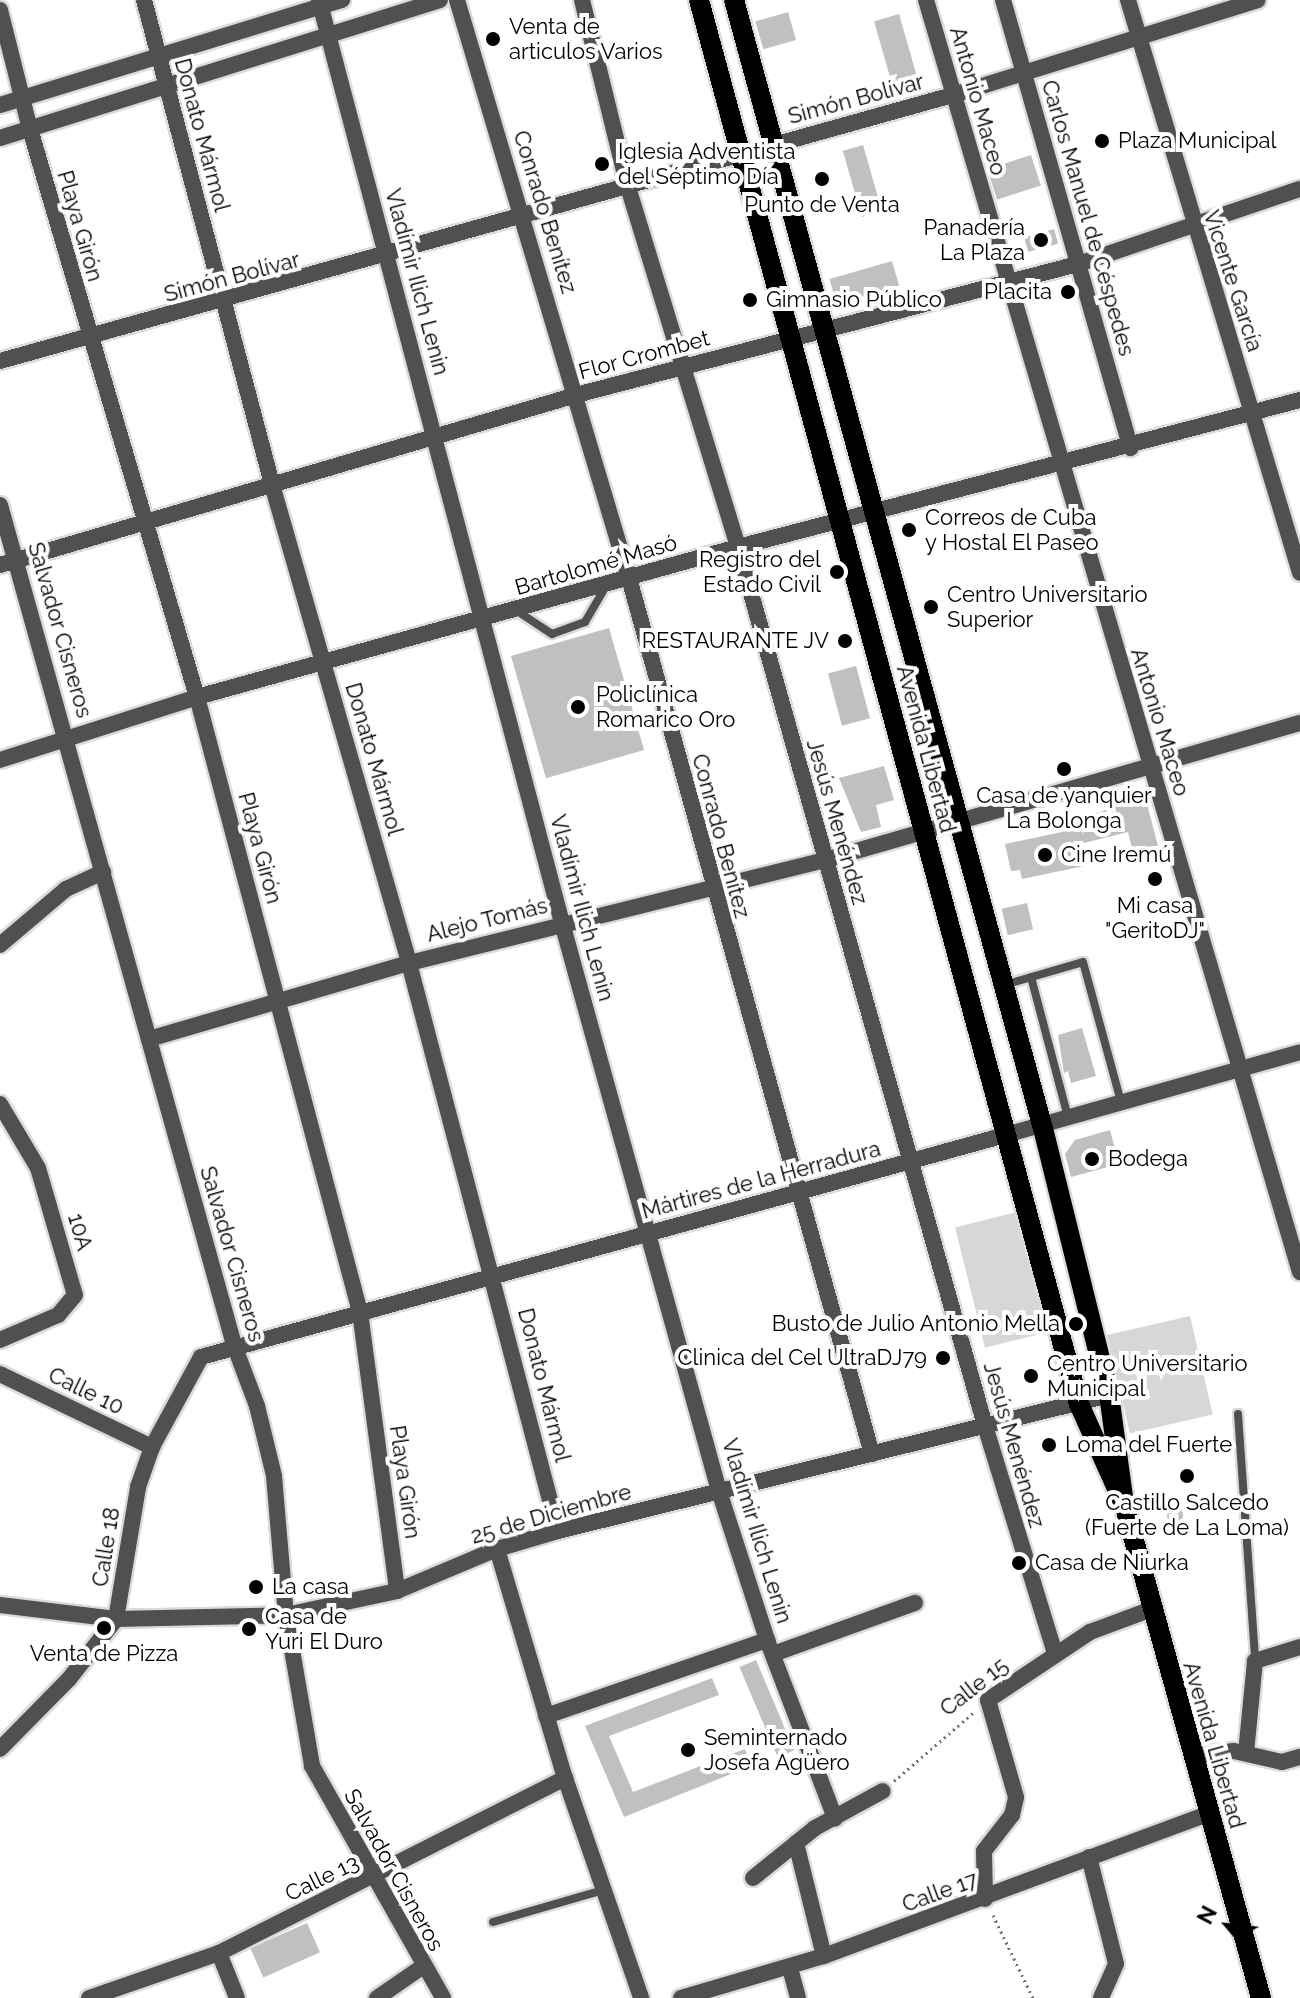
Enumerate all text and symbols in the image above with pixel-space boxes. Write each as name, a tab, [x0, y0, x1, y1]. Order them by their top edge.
place label: Venta de articulos Varios	[509, 13, 663, 64]
street label: Antonio Maceo	[944, 24, 1012, 178]
marker: Venta de articulos Varios	[484, 30, 502, 48]
street label: Donato Mármol	[169, 55, 235, 215]
street label: Simón Bolívar	[785, 68, 927, 130]
street label: Carlos Manuel de Céspedes	[1036, 77, 1140, 359]
street label: Conrado Benítez	[508, 127, 582, 297]
place label: Plaza Municipal	[1118, 128, 1276, 154]
marker: Plaza Municipal	[1093, 132, 1111, 150]
place label: Iglesia Adventista del Séptimo Día	[618, 138, 796, 190]
marker: Iglesia Adventista del Séptimo Día	[593, 155, 611, 173]
street label: Playa Girón	[52, 167, 108, 285]
marker: Punto de Venta	[813, 170, 831, 188]
street label: Vladímir Ilich Lenin	[379, 186, 455, 378]
place label: Punto de Venta	[744, 192, 900, 218]
street label: Vicente García	[1198, 207, 1268, 355]
place label: Panadería La Plaza	[924, 214, 1025, 266]
marker: Panadería La Plaza	[1032, 231, 1050, 249]
street label: Simón Bolívar	[161, 246, 303, 308]
place label: Placita	[984, 279, 1052, 305]
marker: Placita	[1059, 283, 1077, 301]
place label: Gimnasio Público	[766, 287, 942, 313]
marker: Gimnasio Público	[741, 291, 759, 309]
street label: Flor Crombet	[575, 325, 713, 385]
place label: Correos de Cuba y Hostal El Paseo	[925, 504, 1100, 556]
marker: Correos de Cuba y Hostal El Paseo	[900, 521, 918, 539]
street label: Bartolomé Masó	[512, 529, 680, 601]
street label: Salvador Cisneros	[22, 539, 98, 721]
place label: Registro del Estado Civil	[699, 546, 821, 598]
marker: Registro del Estado Civil	[828, 563, 846, 581]
place label: Centro Universitario Superior	[947, 581, 1148, 632]
marker: Centro Universitario Superior	[922, 598, 940, 616]
place label: RESTAURANTE JV	[641, 628, 829, 654]
marker: RESTAURANTE JV	[836, 632, 854, 650]
street label: Antonio Maceo	[1125, 645, 1195, 799]
street label: Avenida Libertad	[891, 662, 961, 836]
street label: Donato Mármol	[340, 680, 408, 838]
place label: Policlínica Romarico Oro	[596, 681, 735, 732]
marker: Policlínica Romarico Oro	[567, 696, 589, 718]
street label: Jesús Menéndez	[801, 736, 873, 908]
street label: Conrado Benítez	[686, 751, 756, 921]
marker: Casa de yanquier La Bolonga	[1055, 760, 1073, 778]
place label: Casa de yanquier La Bolonga	[976, 782, 1152, 834]
street label: Playa Girón	[232, 789, 288, 907]
street label: Vladímir Ilich Lenin	[544, 812, 620, 1004]
place label: Cine Iremú	[1061, 842, 1171, 868]
marker: Cine Iremú	[1036, 846, 1054, 864]
marker: Mi casa "GeritoDJ"	[1146, 870, 1164, 888]
street label: Alejo Tomás	[424, 892, 550, 948]
place label: Mi casa "GeritoDJ"	[1105, 892, 1205, 944]
street label: Mártires de la Herradura	[639, 1135, 883, 1225]
place label: Bodega	[1108, 1146, 1188, 1172]
marker: Bodega	[1083, 1150, 1101, 1168]
street label: Salvador Cisneros	[194, 1163, 270, 1345]
street label: 10A	[62, 1210, 98, 1254]
street label: Donato Mármol	[512, 1305, 576, 1465]
place label: Busto de Julio Antonio Mella	[770, 1311, 1060, 1337]
marker: Busto de Julio Antonio Mella	[1067, 1315, 1085, 1333]
place label: Clinica del Cel UltraDJ79	[676, 1345, 927, 1371]
marker: Clinica del Cel UltraDJ79	[934, 1349, 952, 1367]
place label: Centro Universitario Municipal	[1047, 1350, 1248, 1402]
street label: Jesús Menéndez	[978, 1359, 1050, 1531]
street label: Calle 10	[44, 1362, 128, 1420]
marker: Centro Universitario Municipal	[1022, 1367, 1040, 1385]
street label: Playa Girón	[384, 1424, 426, 1540]
place label: Loma del Fuerte	[1065, 1432, 1233, 1458]
street label: Vladímir Ilich Lenin	[716, 1435, 798, 1627]
marker: Loma del Fuerte	[1040, 1436, 1058, 1454]
marker: Castillo Salcedo (Fuerte de La Loma)	[1178, 1467, 1196, 1485]
street label: 25 de Diciembre	[468, 1478, 634, 1550]
place label: Castillo Salcedo (Fuerte de La Loma)	[1085, 1489, 1289, 1540]
street label: Calle 18	[87, 1505, 125, 1589]
place label: Casa de Niurka	[1035, 1550, 1189, 1576]
marker: Casa de Niurka	[1010, 1554, 1028, 1572]
place label: La casa	[272, 1574, 349, 1600]
marker: La casa	[247, 1578, 265, 1596]
place label: Casa de Yuri El Duro	[265, 1603, 383, 1654]
marker: Venta de Pizza	[95, 1619, 113, 1637]
marker: Casa de Yuri El Duro	[240, 1620, 258, 1638]
place label: Venta de Pizza	[30, 1641, 178, 1667]
street label: Calle 15	[935, 1652, 1013, 1722]
street label: Avenida Libertad	[1178, 1659, 1250, 1831]
place label: Seminternado Josefa Agüero	[704, 1724, 850, 1776]
marker: Seminternado Josefa Agüero	[679, 1741, 697, 1759]
street label: Salvador Cisneros	[338, 1784, 450, 1956]
street label: Calle 13	[281, 1849, 363, 1907]
street label: Calle 17	[899, 1866, 981, 1918]
north arrow	[1188, 1886, 1268, 1966]
text: N	[1191, 1901, 1222, 1928]

